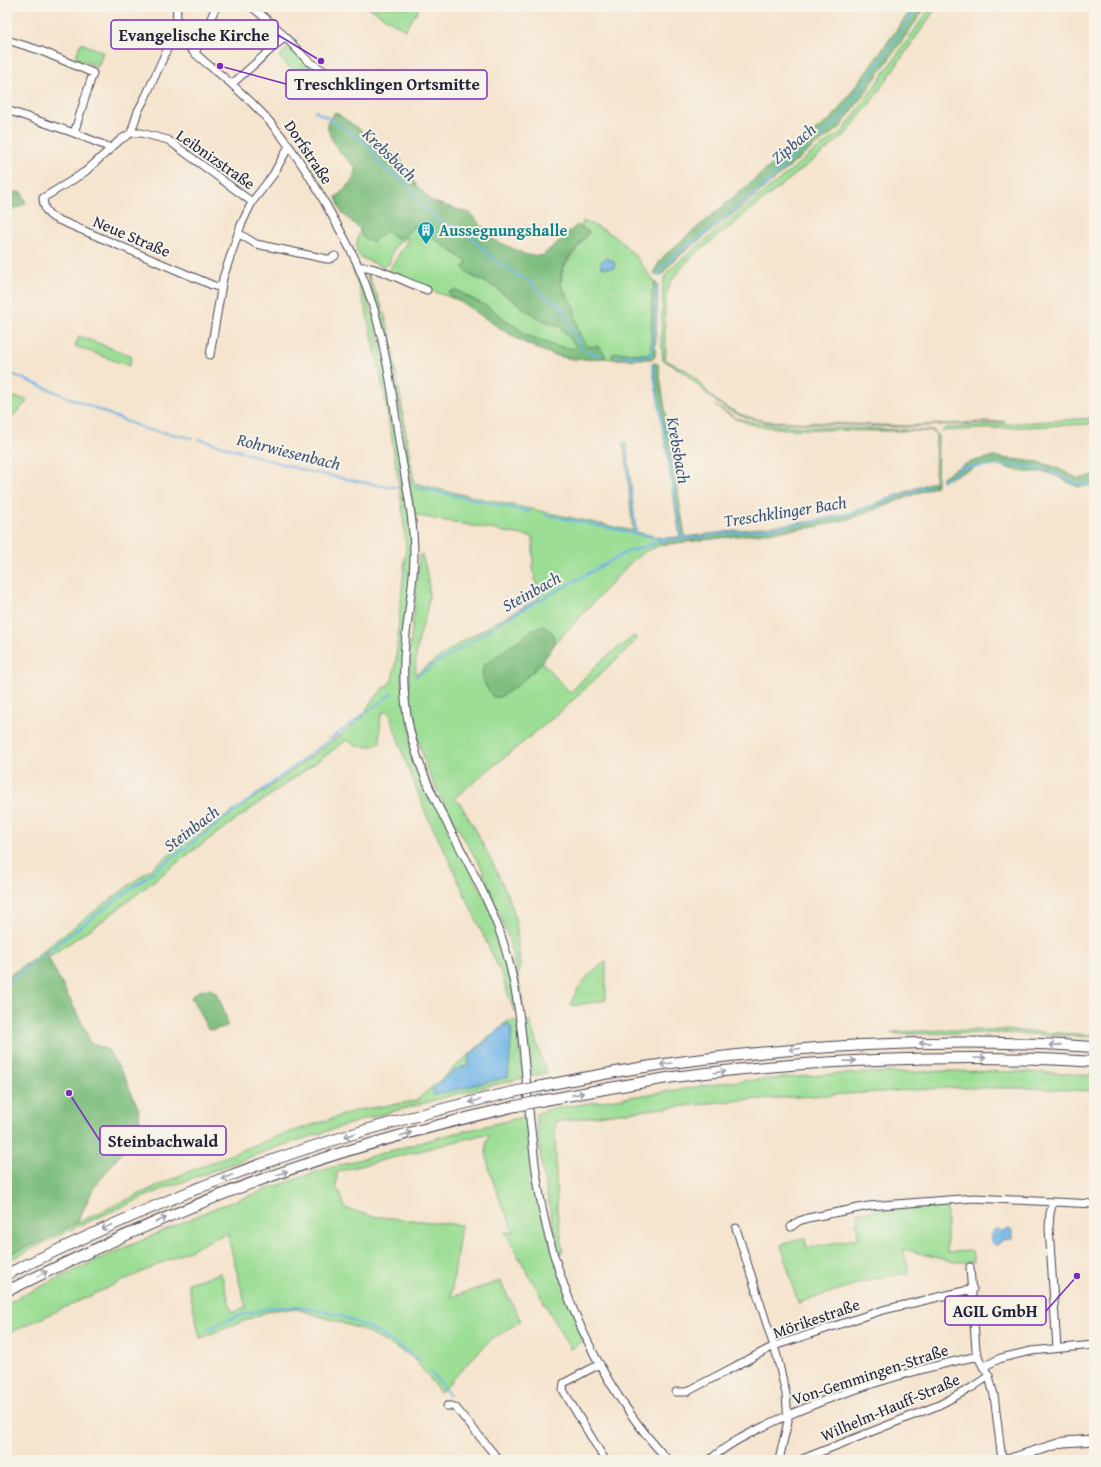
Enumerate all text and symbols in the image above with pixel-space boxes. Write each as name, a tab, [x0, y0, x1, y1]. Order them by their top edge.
callout: Evangelische Kirche	[111, 20, 278, 49]
text: Evangelische Kirche	[119, 22, 269, 47]
callout: Treschklingen Ortsmitte	[286, 70, 487, 99]
text: Treschklingen Ortsmitte	[294, 71, 480, 96]
street label: Dorfstraße	[279, 115, 339, 189]
water label: Zipbach	[765, 116, 821, 169]
water label: Krebsbach	[356, 121, 423, 187]
street label: Leibnizstraße	[172, 123, 260, 195]
street label: Neue Straße	[90, 209, 174, 263]
place label: Aussegnungshalle	[439, 218, 567, 242]
building icon: Aussegnungshalle	[416, 220, 436, 245]
water label: Krebsbach	[661, 414, 697, 486]
water label: Rohrwiesenbach	[233, 426, 344, 476]
water label: Treschklinger Bach	[722, 489, 849, 533]
water label: Steinbach	[497, 564, 565, 617]
water label: Steinbach	[158, 799, 224, 857]
one-way arrow	[919, 1039, 932, 1047]
one-way arrow	[1049, 1042, 1062, 1049]
one-way arrow	[789, 1046, 802, 1053]
one-way arrow	[973, 1054, 986, 1062]
one-way arrow	[843, 1058, 856, 1065]
one-way arrow	[660, 1060, 673, 1068]
one-way arrow	[713, 1068, 726, 1075]
one-way arrow	[571, 1089, 584, 1097]
one-way arrow	[469, 1097, 482, 1105]
callout: Steinbachwald	[100, 1126, 226, 1155]
text: Steinbachwald	[108, 1128, 218, 1153]
one-way arrow	[399, 1130, 412, 1137]
one-way arrow	[343, 1132, 356, 1139]
one-way arrow	[275, 1168, 287, 1176]
one-way arrow	[221, 1174, 233, 1182]
one-way arrow	[154, 1216, 166, 1223]
one-way arrow	[101, 1224, 113, 1231]
one-way arrow	[36, 1270, 48, 1277]
street label: Mörikestraße	[769, 1292, 863, 1344]
callout: AGIL GmbH	[945, 1296, 1046, 1325]
text: AGIL GmbH	[952, 1298, 1038, 1323]
street label: Von-Gemmingen-Straße	[789, 1337, 951, 1411]
street label: Wilhelm-Hauff-Straße	[817, 1367, 963, 1447]

